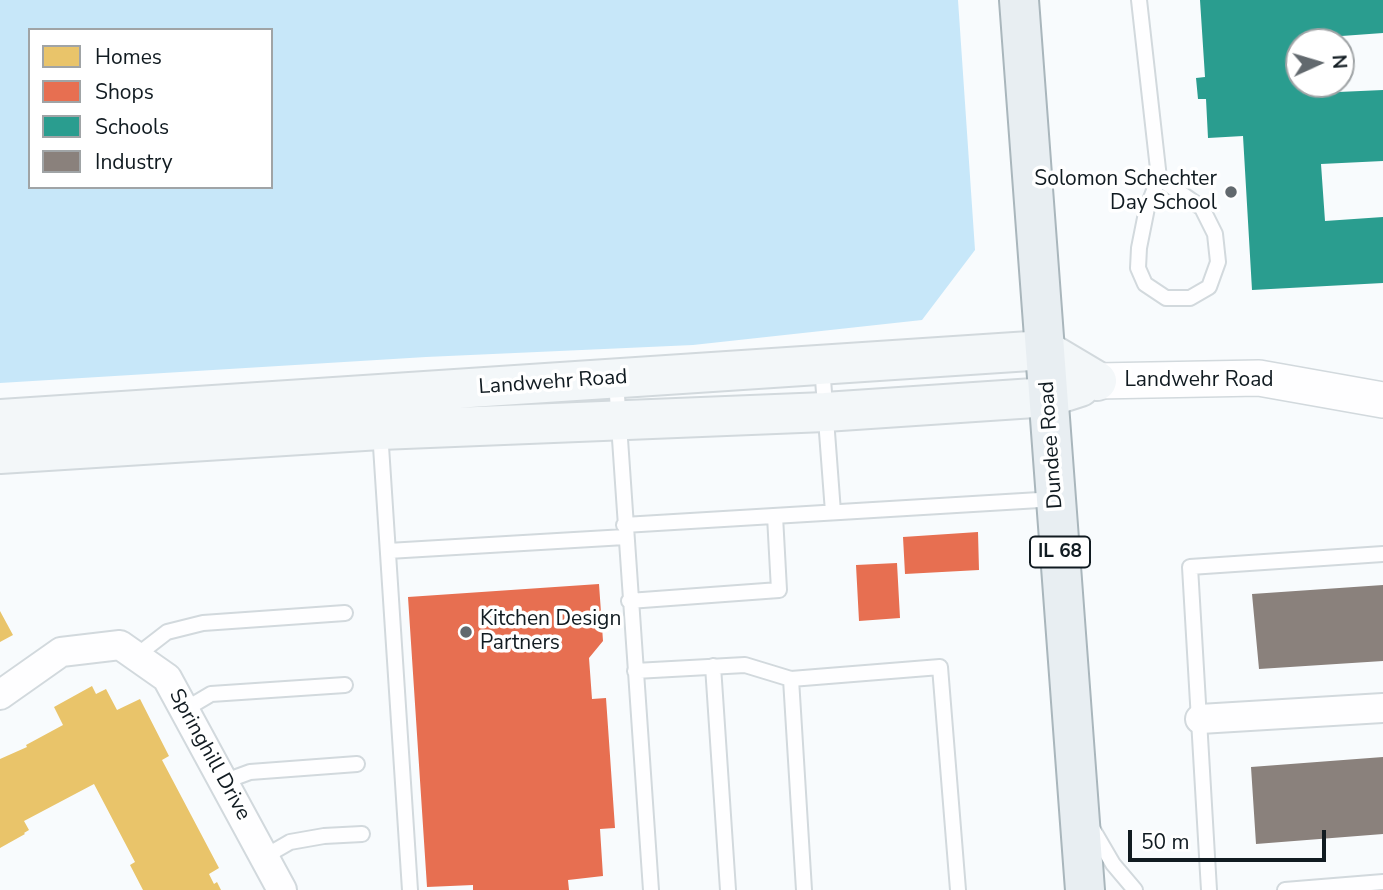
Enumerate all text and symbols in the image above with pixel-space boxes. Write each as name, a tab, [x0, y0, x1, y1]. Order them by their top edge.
legend	[28, 28, 273, 189]
north arrow	[1285, 28, 1355, 98]
text: Homes	[95, 43, 162, 71]
text: N	[1325, 54, 1352, 70]
text: Shops	[95, 78, 154, 106]
text: Schools	[95, 113, 169, 141]
text: Industry	[95, 148, 173, 176]
place label: Solomon Schechter Day School	[1034, 167, 1217, 217]
marker: Solomon Schechter Day School	[1223, 184, 1239, 200]
street label: Landwehr Road	[478, 365, 628, 401]
street label: Landwehr Road	[1124, 368, 1274, 394]
street label: Dundee Road	[1035, 380, 1069, 510]
road number: IL 68	[1030, 537, 1090, 568]
place label: Kitchen Design Partners	[480, 607, 621, 657]
marker: Kitchen Design Partners	[458, 624, 474, 640]
street label: Springhill Drive	[163, 685, 255, 825]
scale bar	[1131, 816, 1329, 860]
text: 50 m	[1141, 828, 1190, 856]

